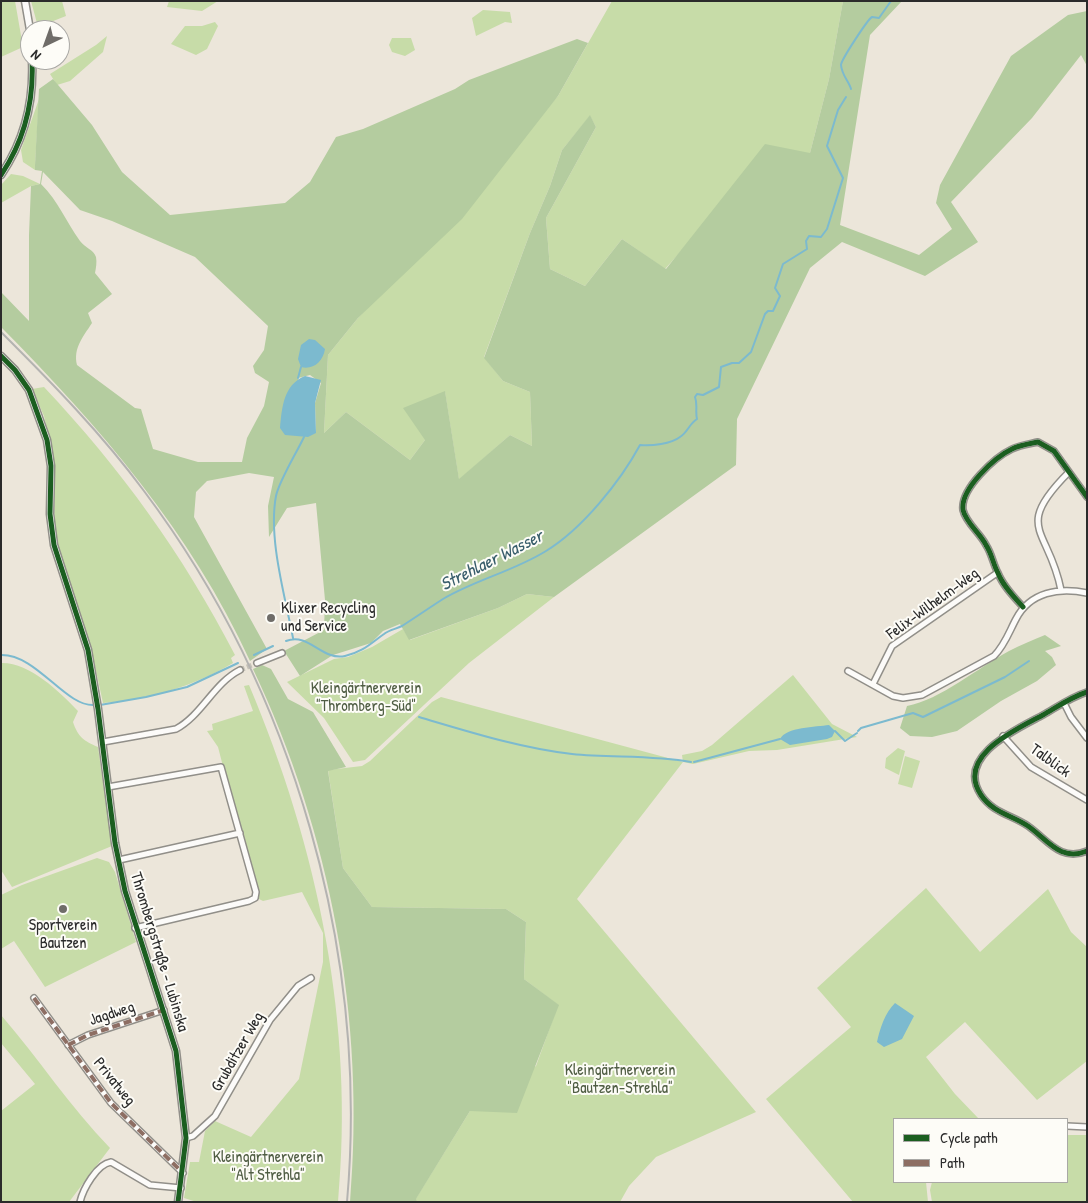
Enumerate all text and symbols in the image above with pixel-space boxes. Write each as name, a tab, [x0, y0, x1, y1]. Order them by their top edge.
north arrow	[20, 20, 70, 70]
text: N	[26, 46, 44, 65]
water label: Strehlaer Wasser	[437, 526, 547, 596]
street label: Felix-Wilhelm-Weg	[883, 564, 983, 644]
place label: Klixer Recycling und Service	[281, 599, 376, 637]
marker: Klixer Recycling und Service	[265, 612, 277, 624]
park label: Kleingärtnerverein "Thromberg-Süd"	[311, 679, 421, 717]
street label: Talblick	[1026, 740, 1074, 782]
street label: Thrombergstraße - Lubinska	[126, 870, 192, 1034]
marker: Sportverein Bautzen	[57, 903, 69, 915]
place label: Sportverein Bautzen	[29, 916, 97, 954]
street label: Jagdweg	[87, 998, 137, 1030]
street label: Grubditzer Weg	[208, 1009, 268, 1095]
street label: Privatweg	[89, 1054, 139, 1110]
park label: Kleingärtnerverein "Bautzen-Strehla"	[565, 1061, 675, 1099]
legend	[893, 1118, 1068, 1183]
text: Cycle path	[940, 1127, 998, 1148]
park label: Kleingärtnerverein "Alt Strehla"	[213, 1148, 323, 1186]
text: Path	[940, 1152, 965, 1173]

